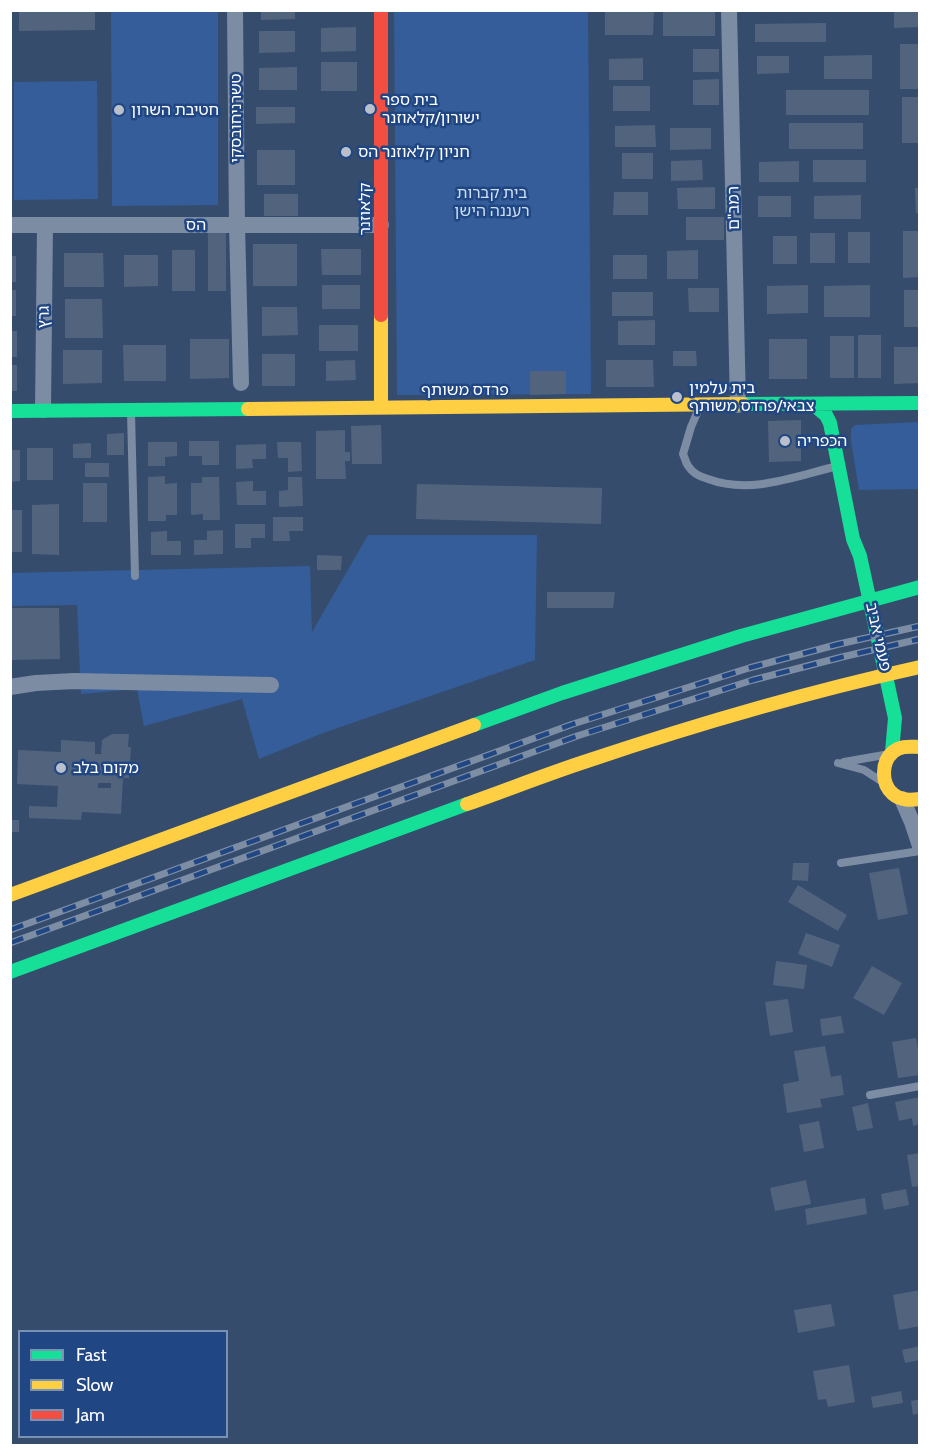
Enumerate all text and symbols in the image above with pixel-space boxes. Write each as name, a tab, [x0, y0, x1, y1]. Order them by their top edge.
street label: טשרניחובסקי	[226, 73, 246, 163]
place label: בית ספר ישורון/קלאוזנר	[382, 90, 480, 128]
place label: חטיבת השרון	[131, 100, 219, 120]
marker: בית ספר ישורון/קלאוזנר	[363, 102, 377, 116]
marker: חטיבת השרון	[112, 103, 126, 117]
place label: חניון קלאוזנר הס	[358, 142, 470, 162]
marker: חניון קלאוזנר הס	[339, 145, 353, 159]
street label: קלאוזנר	[355, 182, 375, 236]
park label: בית קברות רעננה הישן	[454, 183, 530, 221]
street label: רמב"ם	[724, 186, 744, 230]
street label: הס	[186, 215, 206, 235]
street label: גרץ	[34, 305, 54, 329]
place label: בית עלמין צבאי/פרדס משותף	[689, 378, 814, 416]
street label: פרדס משותף	[421, 380, 509, 400]
marker: בית עלמין צבאי/פרדס משותף	[670, 390, 684, 404]
place label: הכפריה	[797, 431, 847, 451]
marker: הכפריה	[778, 434, 792, 448]
street label: פעמי אביב	[861, 601, 895, 673]
place label: מקום בלב	[73, 758, 139, 778]
marker: מקום בלב	[54, 761, 68, 775]
legend	[18, 1330, 228, 1438]
text: Fast	[76, 1344, 107, 1366]
text: Slow	[76, 1374, 113, 1396]
text: Jam	[76, 1404, 105, 1426]

